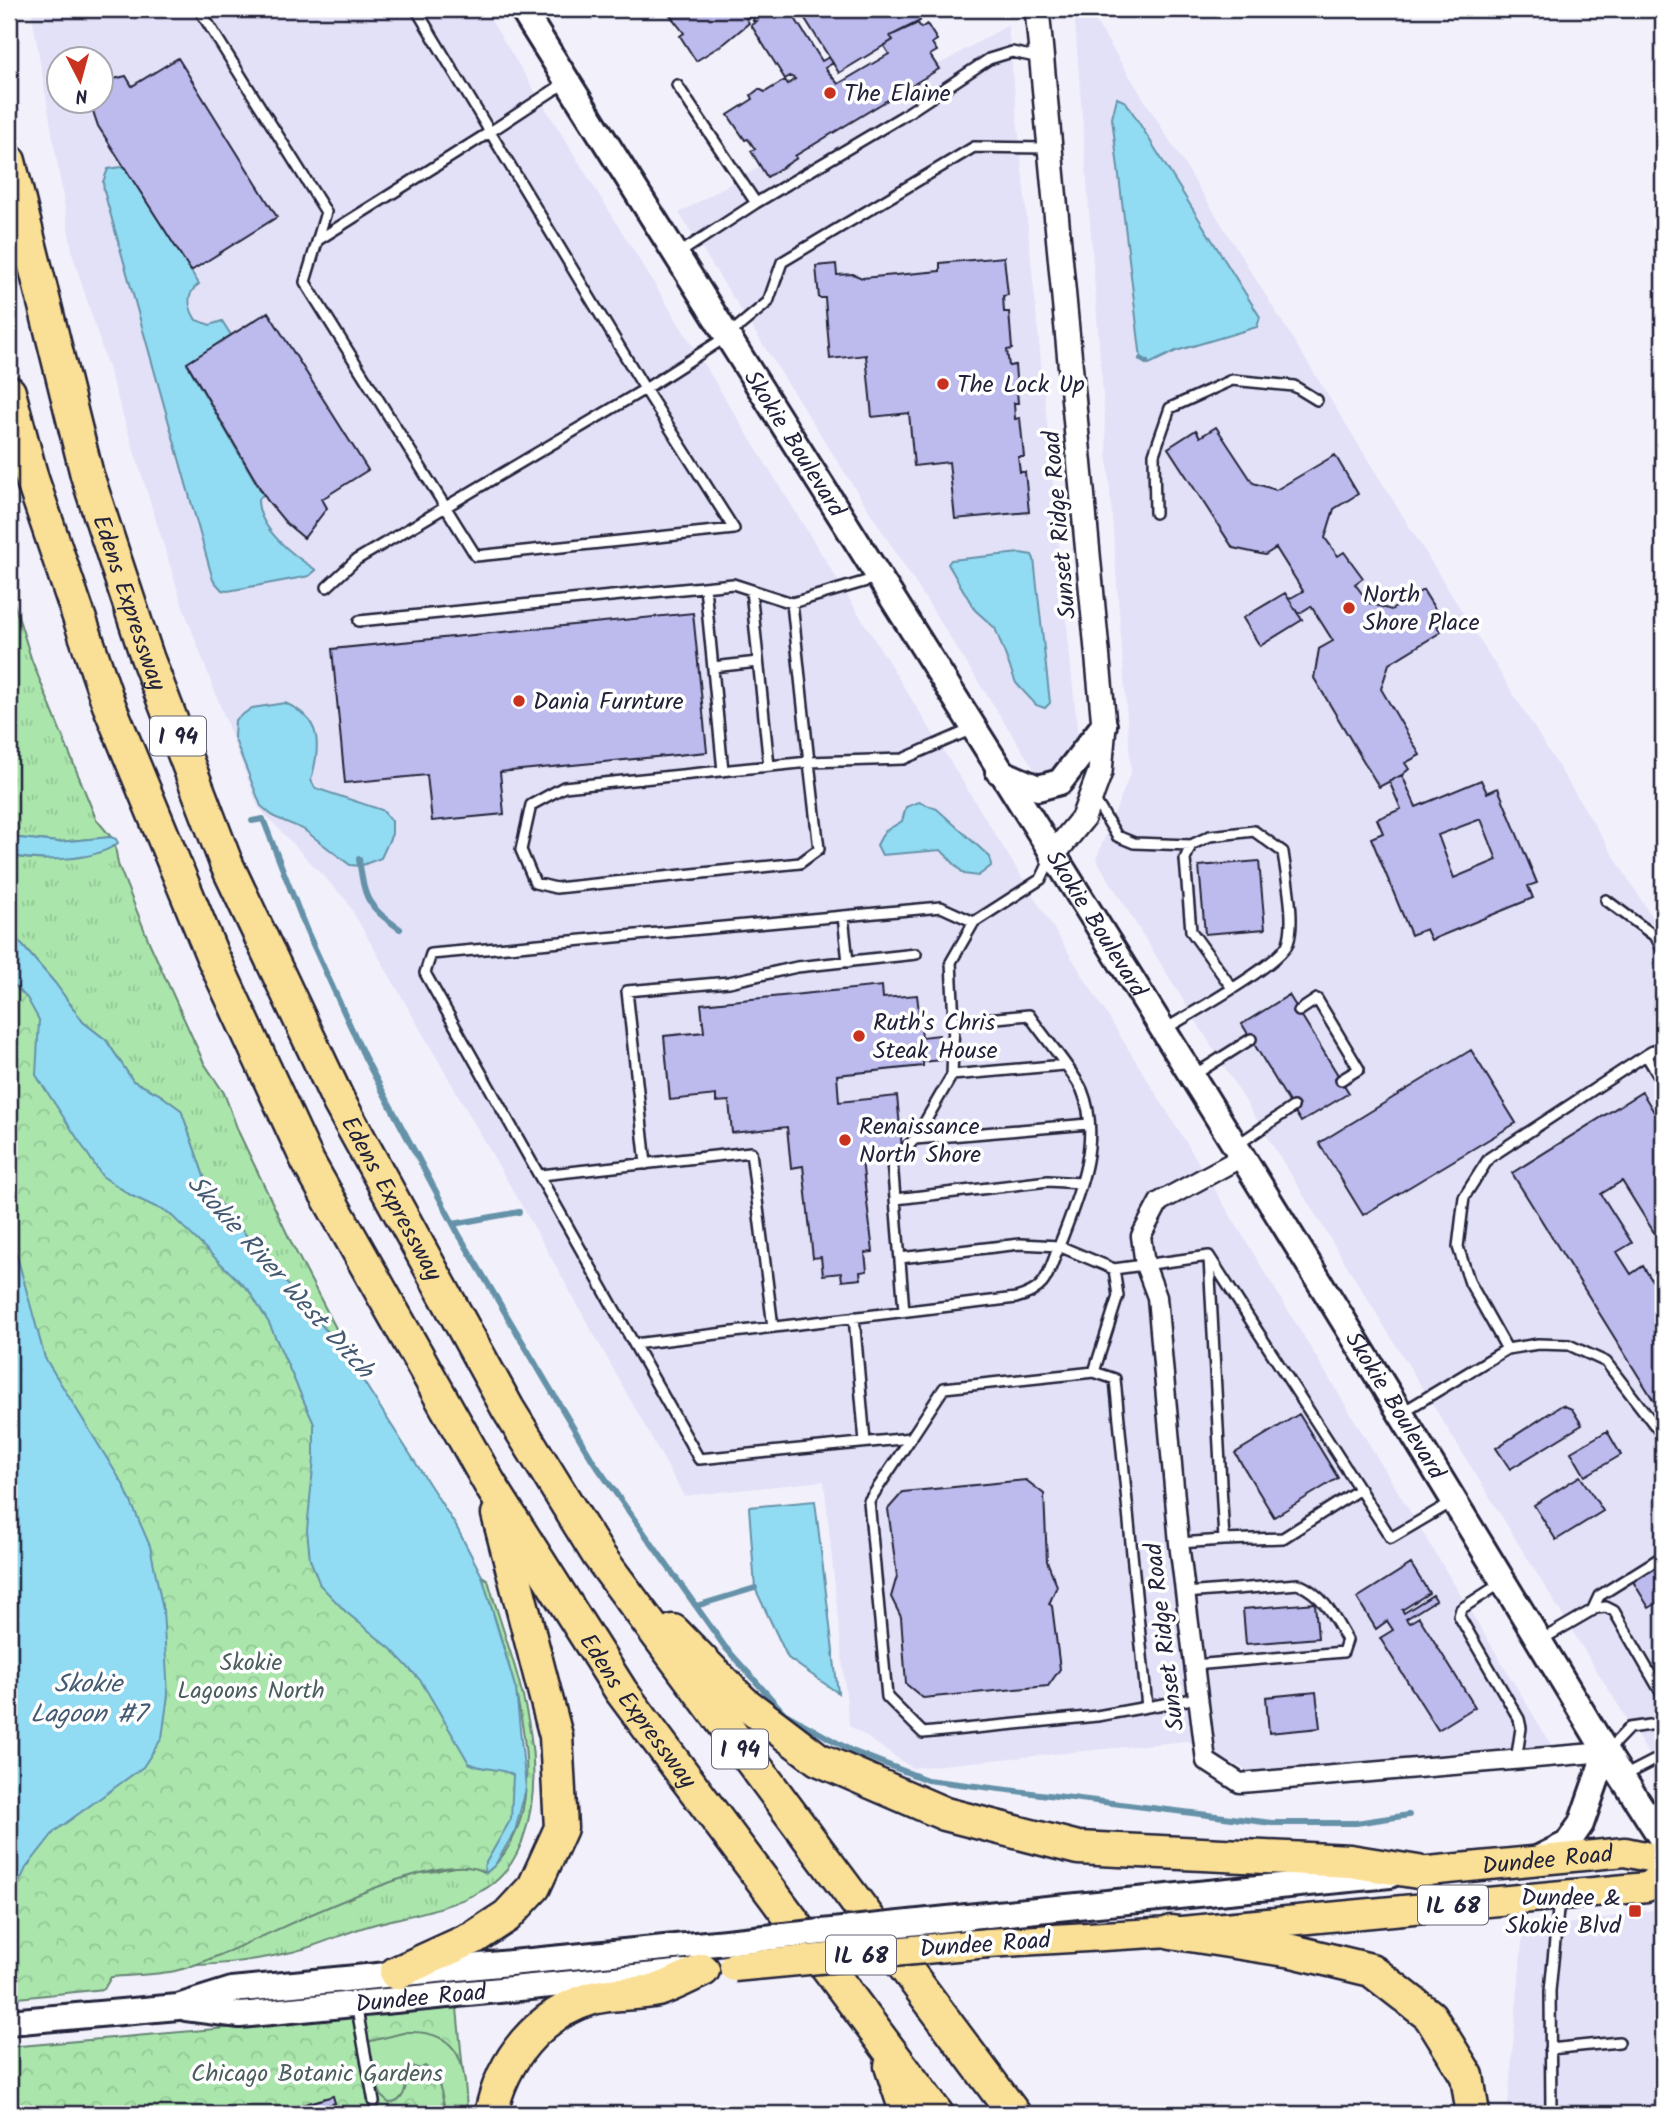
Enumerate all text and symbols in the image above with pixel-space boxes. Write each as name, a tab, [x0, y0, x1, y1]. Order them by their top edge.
north arrow	[46, 46, 116, 116]
place label: The Elaine	[844, 75, 951, 114]
text: N	[74, 79, 89, 110]
marker: The Elaine	[822, 85, 838, 101]
street label: Skokie Boulevard	[732, 363, 855, 527]
place label: The Lock Up	[957, 366, 1085, 405]
marker: The Lock Up	[935, 376, 951, 392]
street label: Sunset Ridge Road	[1033, 428, 1088, 621]
street label: Edens Expressway	[80, 510, 176, 697]
place label: North Shore Place	[1363, 576, 1480, 643]
marker: North Shore Place	[1341, 600, 1357, 616]
place label: Dania Furnture	[533, 683, 684, 722]
marker: Dania Furnture	[511, 693, 527, 709]
road number: I 94	[150, 716, 206, 756]
street label: Skokie Boulevard	[1034, 843, 1157, 1007]
place label: Ruth's Chris Steak House	[873, 1004, 998, 1071]
marker: Ruth's Chris Steak House	[851, 1028, 867, 1044]
place label: Renaissance North Shore	[859, 1108, 981, 1175]
street label: Edens Expressway	[329, 1109, 452, 1289]
marker: Renaissance North Shore	[837, 1132, 853, 1148]
water label: Skokie River West Ditch	[176, 1165, 385, 1391]
street label: Skokie Boulevard	[1334, 1324, 1455, 1489]
street label: Sunset Ridge Road	[1135, 1540, 1196, 1733]
street label: Edens Expressway	[568, 1626, 706, 1798]
park label: Skokie Lagoons North	[177, 1644, 325, 1711]
water label: Skokie Lagoon #7	[30, 1664, 151, 1736]
road number: I 94	[712, 1730, 768, 1768]
street label: Dundee Road	[1480, 1835, 1616, 1887]
place label: Dundee & Skokie Blvd	[1505, 1879, 1622, 1946]
road number: IL 68	[1418, 1886, 1488, 1924]
marker: Dundee & Skokie Blvd	[1627, 1903, 1643, 1919]
street label: Dundee Road	[918, 1921, 1053, 1970]
road number: IL 68	[826, 1936, 896, 1974]
street label: Dundee Road	[354, 1973, 489, 2025]
park label: Chicago Botanic Gardens	[191, 2055, 443, 2094]

